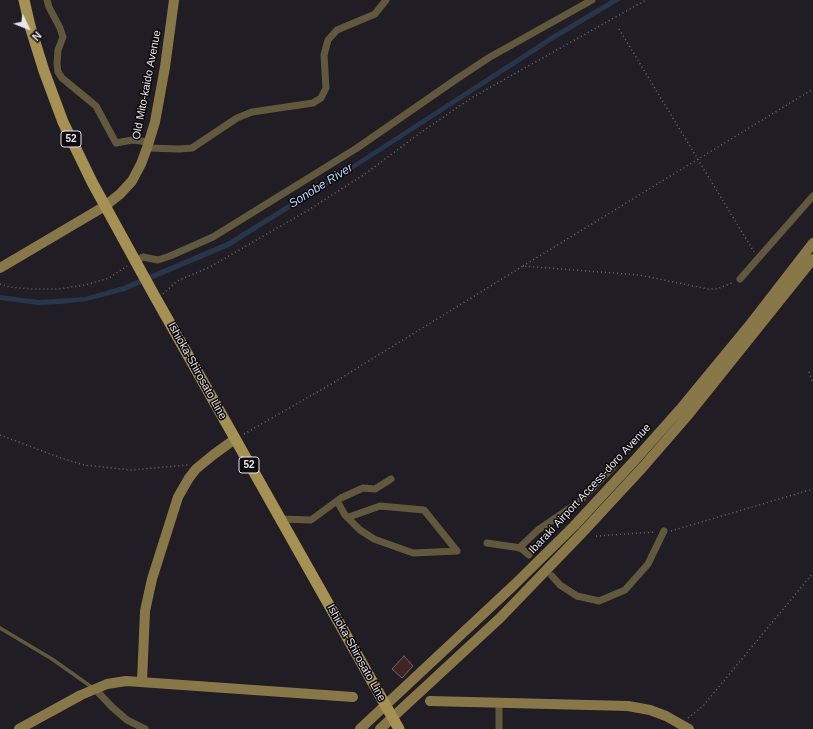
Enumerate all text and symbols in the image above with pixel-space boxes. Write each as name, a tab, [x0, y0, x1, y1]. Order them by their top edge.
north arrow	[8, 8, 48, 48]
text: N	[30, 29, 44, 43]
street label: Old Mito-kaido Avenue	[130, 29, 164, 141]
road number: 52	[61, 131, 81, 147]
water label: Sonobe River	[286, 161, 356, 211]
street label: Ishioka-Shirosato Line	[165, 320, 229, 422]
street label: Ibaraki Airport Access-doro Avenue	[526, 421, 654, 557]
road number: 52	[239, 457, 259, 473]
street label: Ishioka-Shirosato Line	[324, 602, 388, 704]

